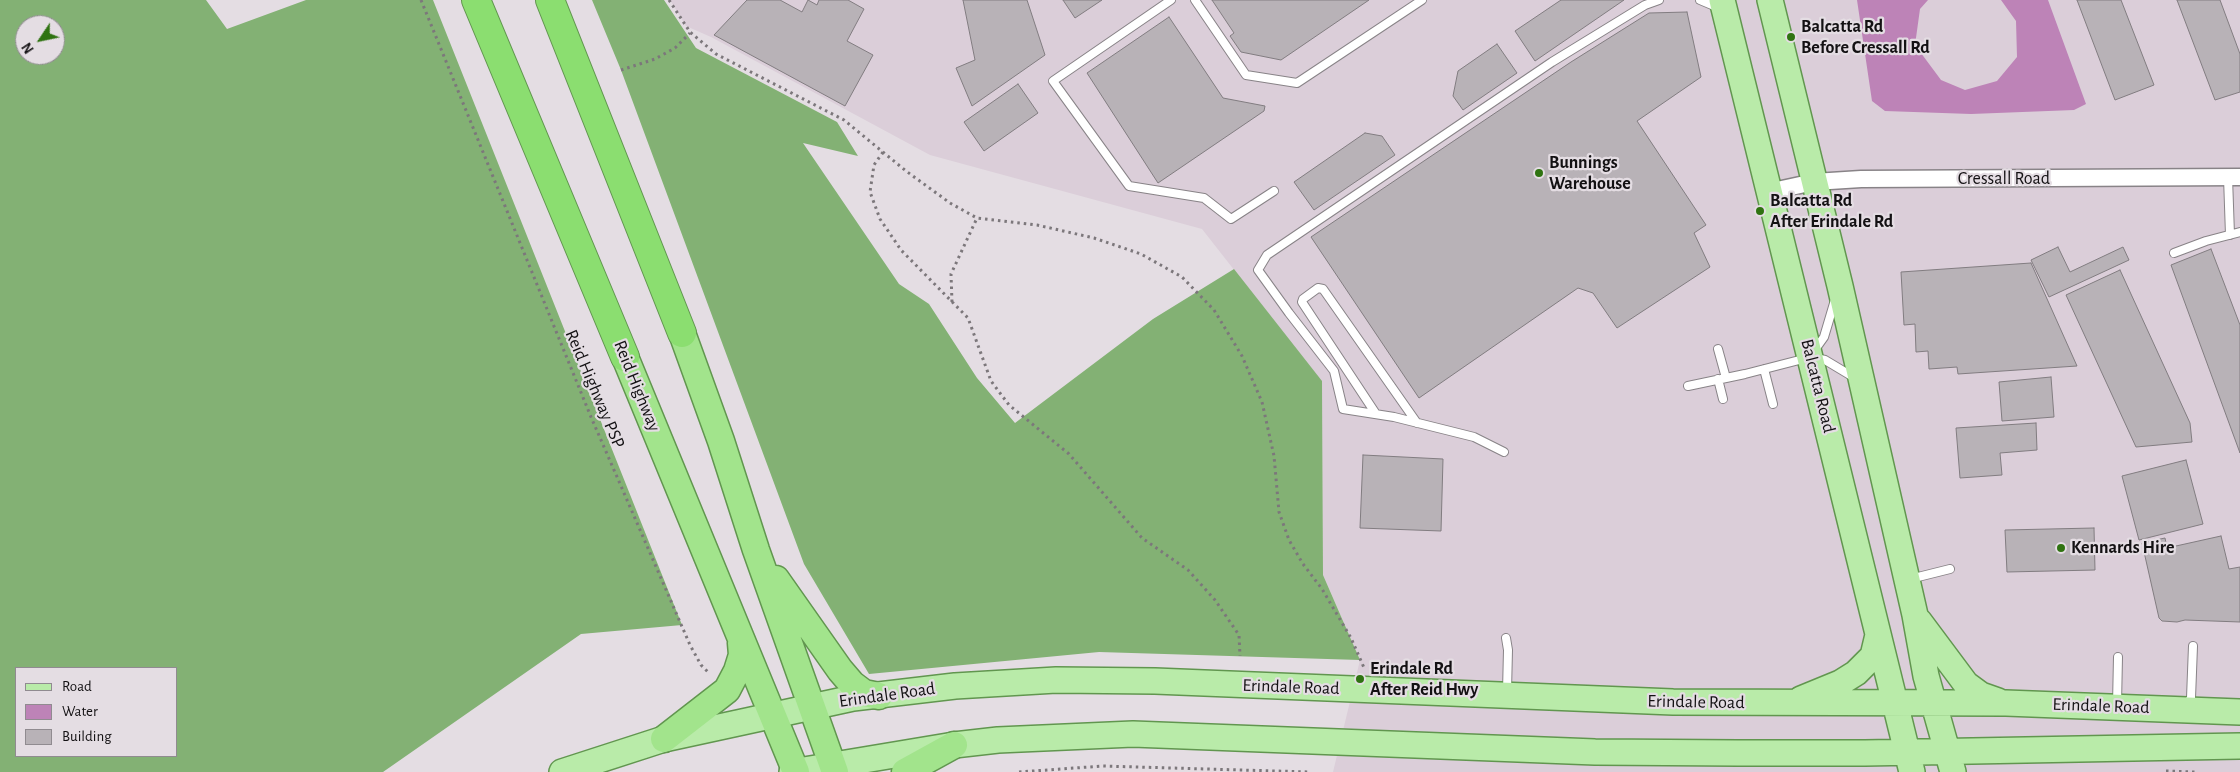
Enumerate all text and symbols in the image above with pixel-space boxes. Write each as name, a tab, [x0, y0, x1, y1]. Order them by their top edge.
north arrow	[15, 15, 65, 65]
place label: Balcatta Rd Before Cressall Rd	[1801, 16, 1930, 58]
marker: Balcatta Rd Before Cressall Rd	[1785, 31, 1797, 43]
text: N	[20, 40, 37, 56]
place label: Bunnings Warehouse	[1549, 152, 1631, 194]
marker: Bunnings Warehouse	[1533, 167, 1545, 179]
street label: Cressall Road	[1958, 168, 2050, 190]
place label: Balcatta Rd After Erindale Rd	[1770, 190, 1893, 232]
marker: Balcatta Rd After Erindale Rd	[1754, 205, 1766, 217]
street label: Reid Highway PSP	[560, 327, 630, 451]
street label: Reid Highway	[609, 337, 665, 435]
street label: Balcatta Road	[1796, 337, 1840, 435]
place label: Kennards Hire	[2071, 537, 2174, 559]
marker: Kennards Hire	[2055, 542, 2067, 554]
place label: Erindale Rd After Reid Hwy	[1370, 658, 1478, 701]
legend	[15, 667, 178, 757]
marker: Erindale Rd After Reid Hwy	[1354, 673, 1366, 685]
street label: Erindale Road	[1242, 675, 1340, 699]
street label: Erindale Road	[837, 678, 937, 712]
text: Road	[62, 679, 92, 694]
street label: Erindale Road	[1647, 690, 1745, 714]
street label: Erindale Road	[2052, 694, 2150, 718]
text: Water	[62, 704, 98, 719]
text: Building	[62, 729, 112, 744]

